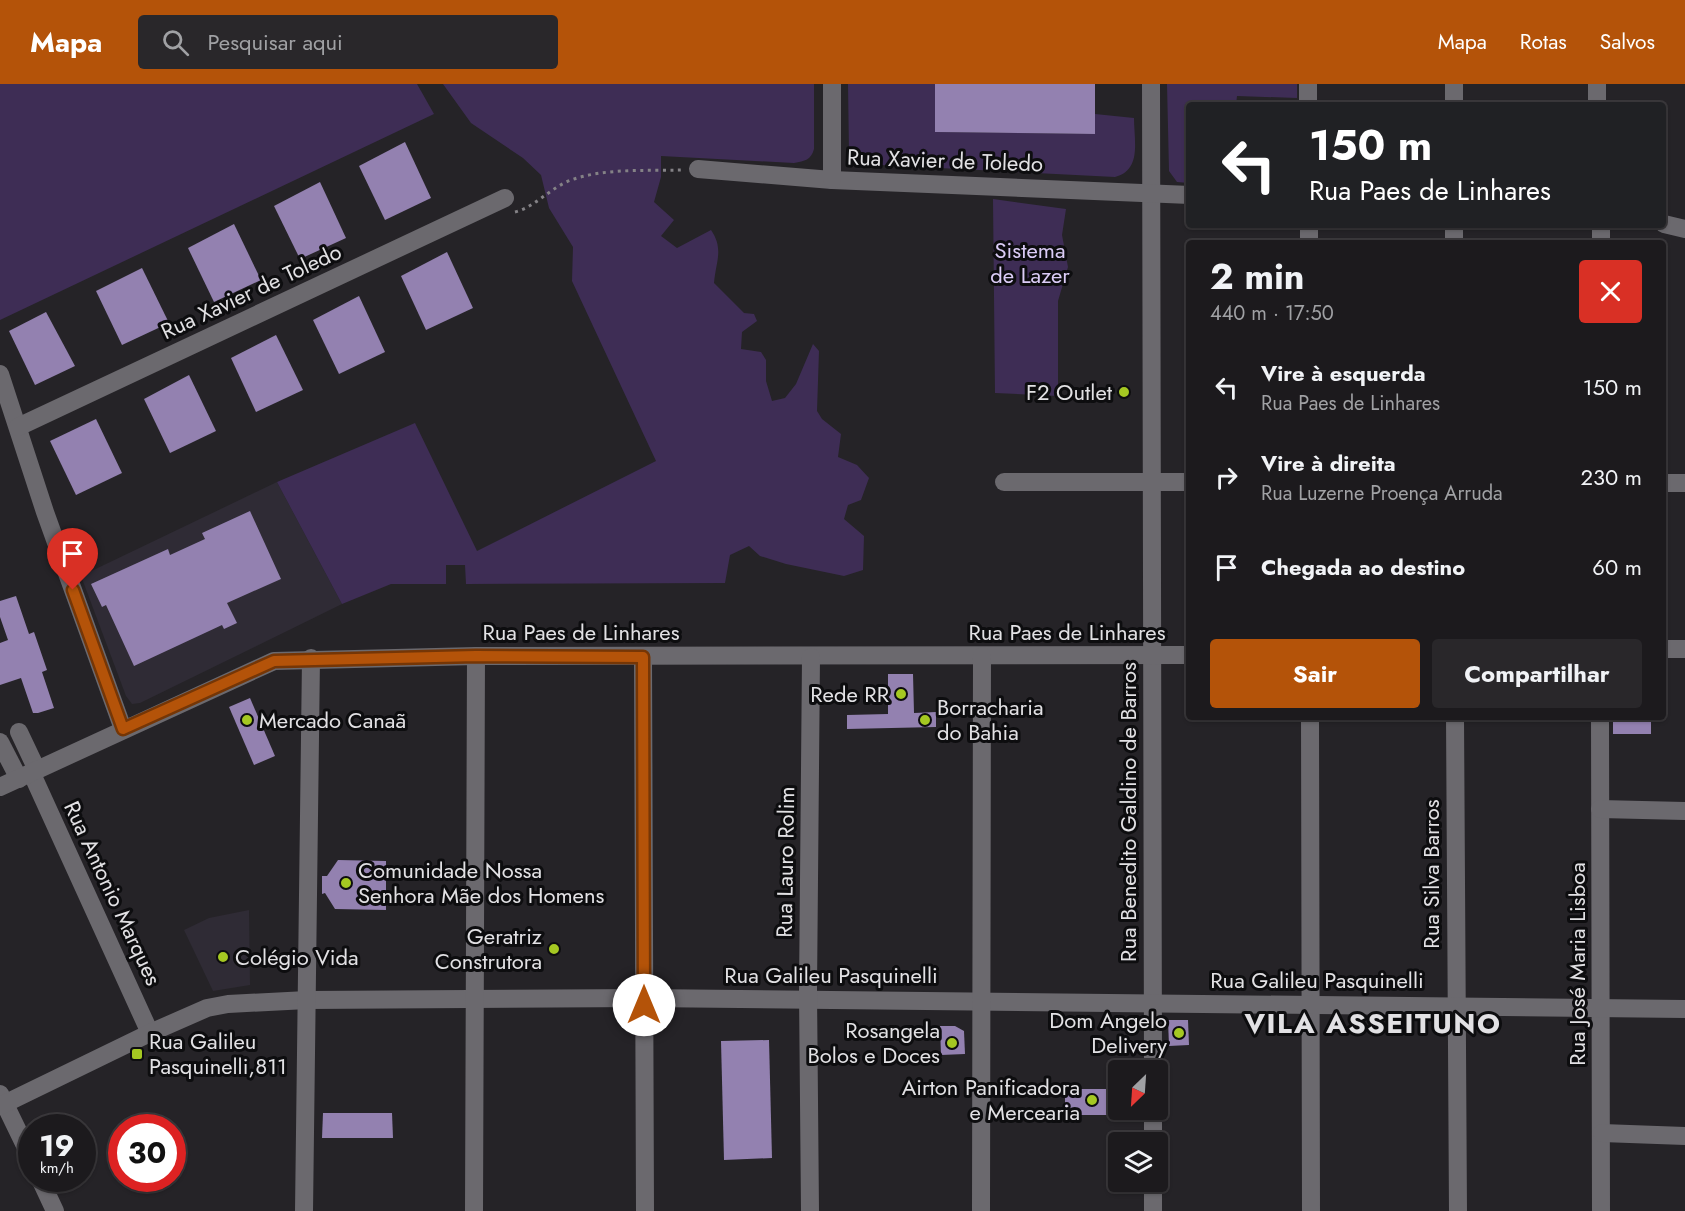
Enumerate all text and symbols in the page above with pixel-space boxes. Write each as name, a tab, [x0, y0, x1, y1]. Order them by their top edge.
search box	[138, 15, 558, 69]
text: Mapa	[30, 22, 102, 63]
icon: search	[159, 26, 192, 59]
text: Pesquisar aqui	[207, 26, 343, 58]
text: Mapa	[1438, 27, 1487, 57]
text: Rotas	[1520, 27, 1567, 57]
text: Salvos	[1600, 27, 1655, 57]
text: 150 m	[1309, 115, 1432, 176]
icon: left	[1210, 126, 1288, 204]
street label: Rua Xavier de Toledo	[846, 141, 1044, 179]
text: Rua Paes de Linhares	[1309, 171, 1551, 210]
park label: Sistema de Lazer	[990, 234, 1070, 291]
street label: Rua Xavier de Toledo	[155, 235, 347, 347]
text: 2 min	[1210, 250, 1305, 302]
button: close	[1579, 260, 1642, 323]
text: 440 m · 17:50	[1210, 299, 1334, 328]
text: Vire à esquerda	[1261, 357, 1426, 389]
icon: left	[1210, 371, 1243, 404]
text: 150 m	[1583, 371, 1642, 403]
place label: F2 Outlet	[1026, 376, 1113, 408]
marker: F2 Outlet	[1117, 385, 1131, 399]
text: Rua Paes de Linhares	[1261, 389, 1440, 418]
text: Vire à direita	[1261, 447, 1396, 479]
icon: right	[1210, 461, 1243, 494]
text: 230 m	[1581, 461, 1642, 493]
text: Rua Luzerne Proença Arruda	[1261, 479, 1503, 508]
pin	[47, 528, 98, 590]
icon: arrive	[56, 537, 89, 570]
icon: arrive	[1210, 551, 1243, 584]
text: Chegada ao destino	[1261, 551, 1465, 583]
text: 60 m	[1592, 551, 1642, 583]
street label: Rua Paes de Linhares	[482, 616, 680, 648]
street label: Rua Paes de Linhares	[968, 616, 1166, 648]
button: Sair	[1210, 639, 1420, 708]
button: Compartilhar	[1432, 639, 1642, 708]
street label: Rua Benedito Galdino de Barros	[1112, 662, 1144, 962]
place label: Rede RR	[810, 678, 890, 710]
marker: Rede RR	[894, 687, 908, 701]
place label: Borracharia do Bahia	[937, 691, 1043, 748]
place label: Mercado Canaã	[259, 704, 406, 736]
marker: Mercado Canaã	[240, 713, 254, 727]
marker: Borracharia do Bahia	[918, 713, 932, 727]
street label: Rua Lauro Rolim	[768, 786, 802, 938]
street label: Rua Antonio Marques	[56, 796, 170, 991]
street label: Rua Silva Barros	[1415, 799, 1447, 949]
place label: Comunidade Nossa Senhora Mãe dos Homens	[358, 854, 604, 911]
street label: Rua José Maria Lisboa	[1561, 862, 1593, 1066]
marker: Comunidade Nossa Senhora Mãe dos Homens	[339, 876, 353, 890]
place label: Geratriz Construtora	[435, 920, 542, 977]
place label: Colégio Vida	[235, 941, 359, 973]
marker: Geratriz Construtora	[547, 942, 561, 956]
marker: Colégio Vida	[216, 950, 230, 964]
street label: Rua Galileu Pasquinelli	[724, 959, 938, 991]
street label: Rua Galileu Pasquinelli	[1210, 964, 1424, 996]
position arrow	[612, 973, 676, 1037]
district label: VILA ASSEITUNO	[1243, 1003, 1502, 1044]
place label: Dom Angelo Delivery	[1049, 1004, 1167, 1061]
place label: Rosangela Bolos e Doces	[808, 1014, 940, 1071]
place label: Rua Galileu Pasquinelli,811	[149, 1025, 287, 1082]
marker: Dom Angelo Delivery	[1172, 1026, 1186, 1040]
marker: Rosangela Bolos e Doces	[945, 1036, 959, 1050]
marker: Rua Galileu Pasquinelli,811	[130, 1047, 144, 1061]
north arrow	[1108, 1060, 1168, 1120]
map controls	[1108, 1060, 1168, 1192]
place label: Airton Panificadora e Mercearia	[902, 1071, 1080, 1128]
marker: Airton Panificadora e Mercearia	[1085, 1093, 1099, 1107]
speed limit sign: 30	[108, 1114, 186, 1192]
text: 19	[39, 1124, 75, 1167]
button: layers	[1108, 1132, 1168, 1192]
text: km/h	[40, 1157, 74, 1179]

